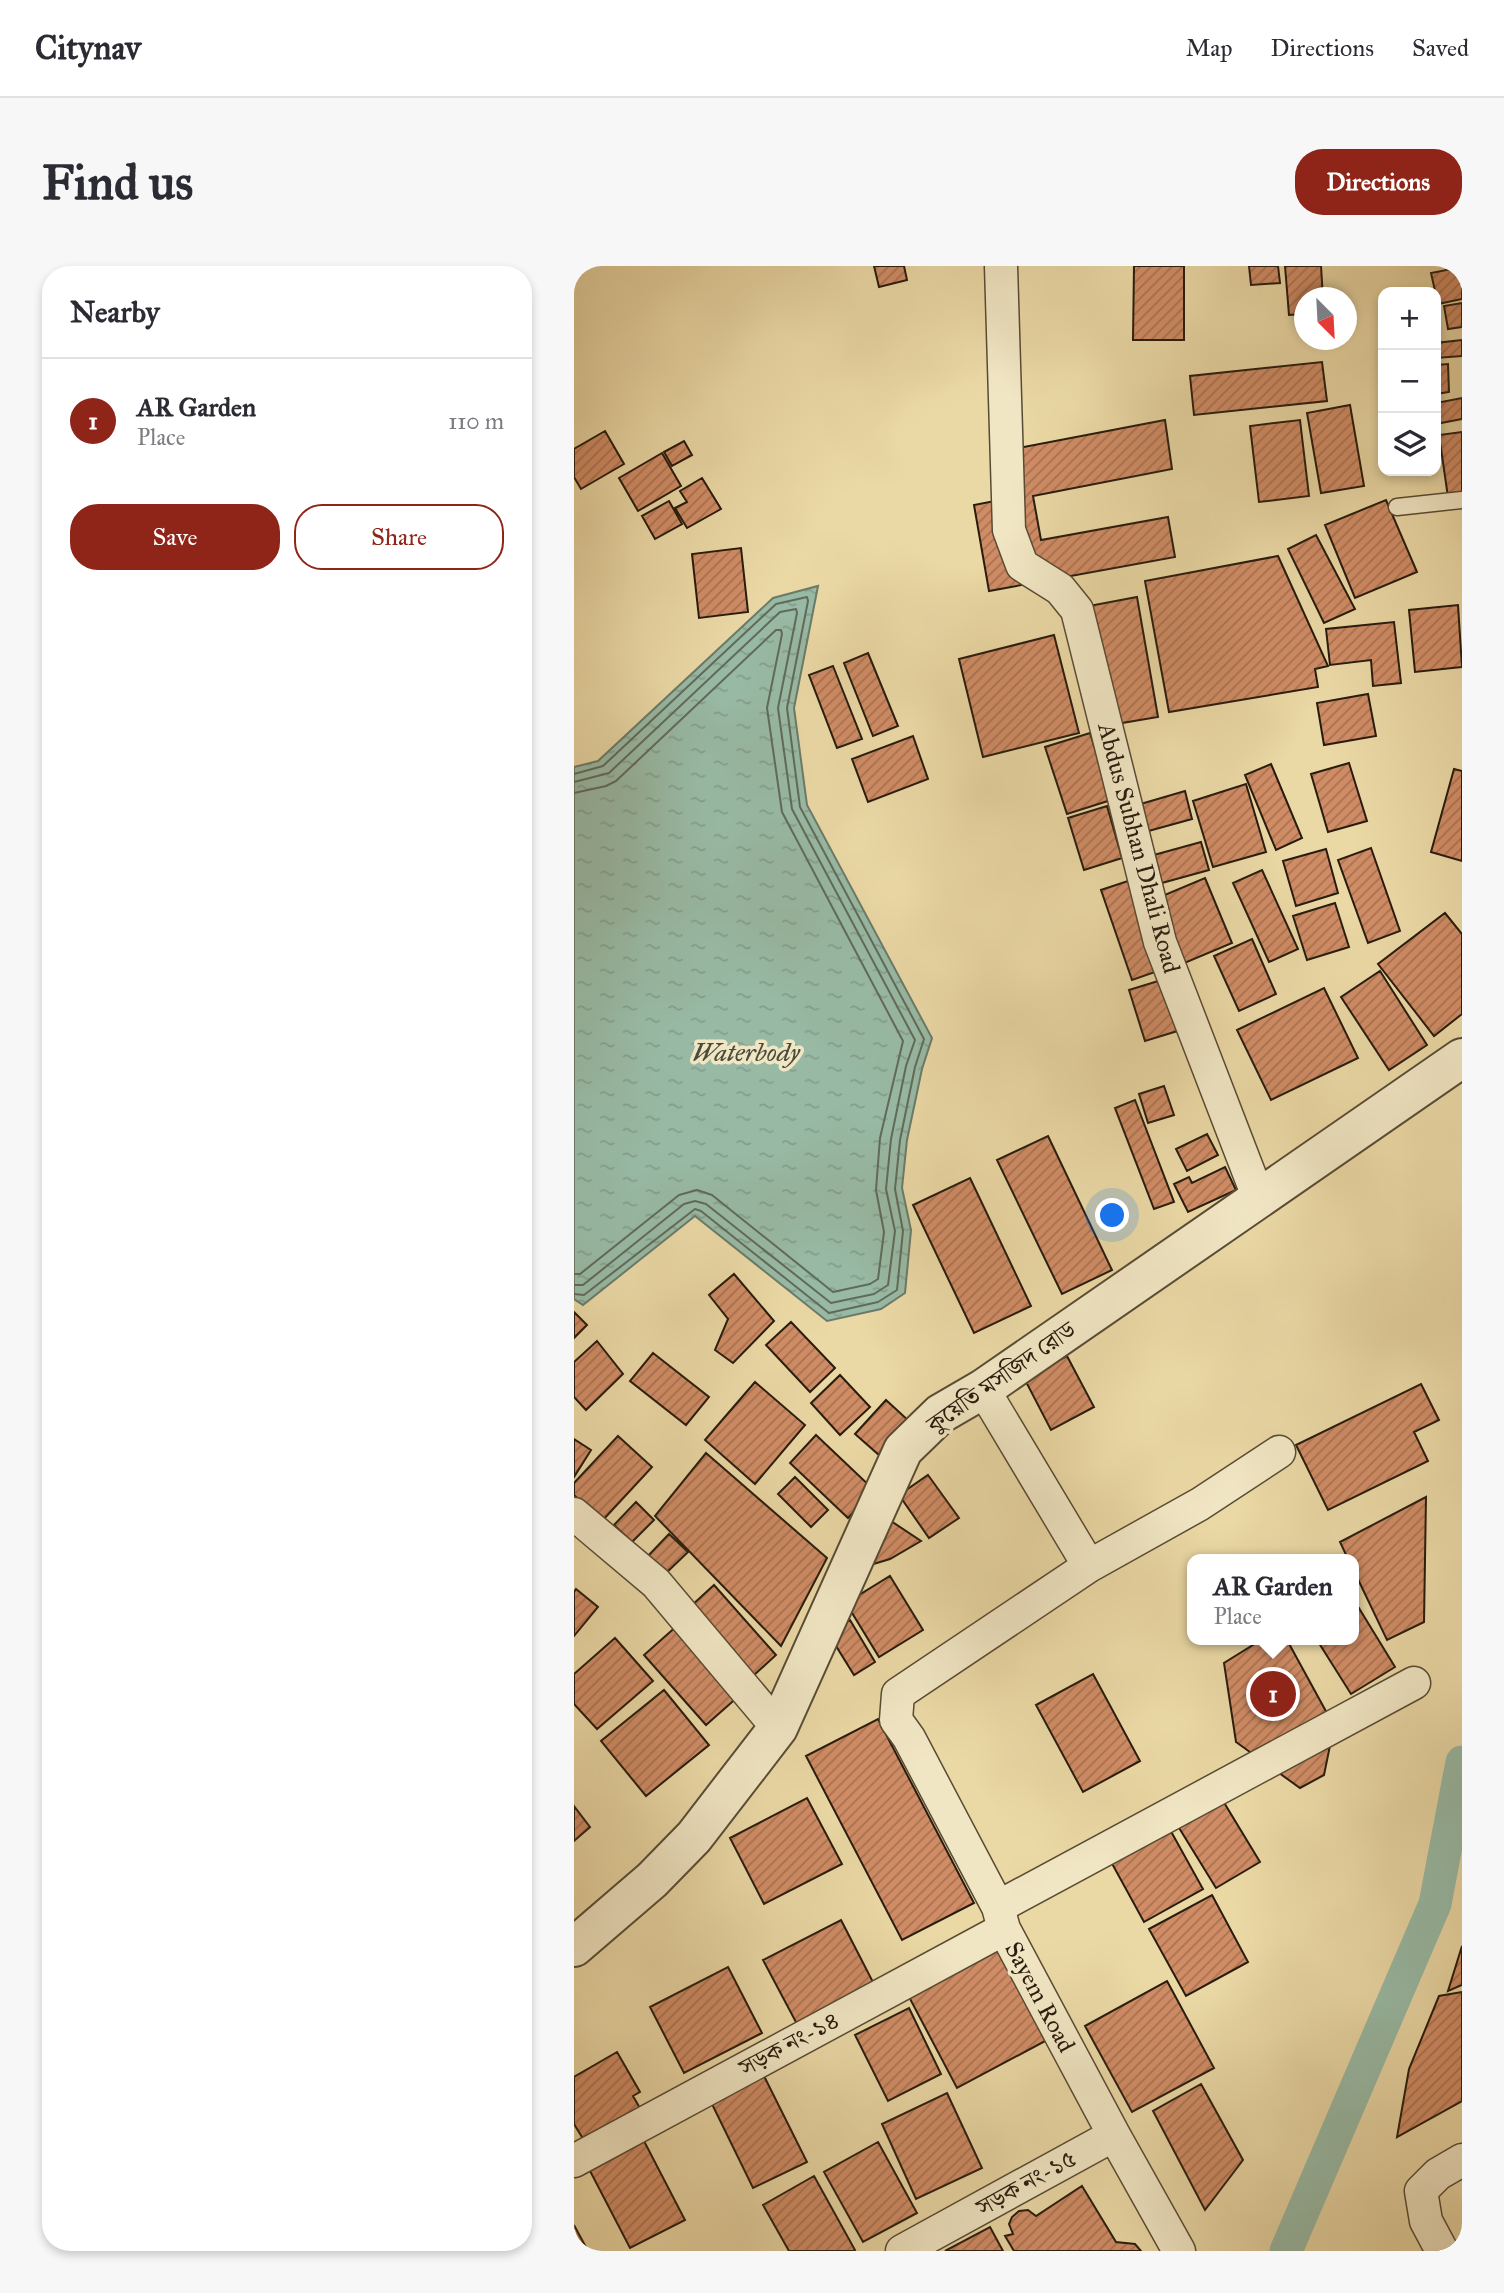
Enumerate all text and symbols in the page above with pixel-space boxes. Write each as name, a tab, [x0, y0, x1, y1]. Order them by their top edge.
text: Citynav	[35, 28, 141, 68]
text: Map	[1186, 33, 1233, 63]
text: Directions	[1271, 33, 1374, 63]
text: Saved	[1412, 33, 1469, 63]
button: Directions	[1295, 149, 1462, 215]
text: Find us	[42, 153, 193, 212]
north arrow	[1294, 287, 1357, 350]
map controls	[1378, 287, 1441, 476]
button: +	[1378, 287, 1441, 350]
text: Nearby	[70, 294, 160, 330]
button: −	[1378, 350, 1441, 413]
text: AR Garden	[137, 391, 256, 423]
text: 1	[88, 407, 98, 435]
text: 110 m	[448, 407, 504, 435]
button: layers	[1378, 413, 1441, 476]
text: Place	[137, 423, 185, 451]
button: Save	[70, 504, 280, 570]
button: Share	[294, 504, 504, 570]
street label: Abdus Subhan Dhali Road	[1091, 719, 1187, 977]
water label: Waterbody	[692, 1036, 801, 1068]
your location	[1095, 1198, 1129, 1232]
street label: কুয়েতি মসজিদ রোড	[920, 1314, 1082, 1440]
popup	[1187, 1554, 1359, 1645]
text: AR Garden	[1214, 1570, 1332, 1602]
text: Place	[1214, 1602, 1262, 1630]
pin: 1	[1250, 1668, 1296, 1720]
street label: Sayem Road	[998, 1936, 1082, 2058]
street label: সড়ক নং-১৪	[733, 2005, 844, 2083]
street label: সড়ক নং-১৫	[970, 2143, 1081, 2223]

